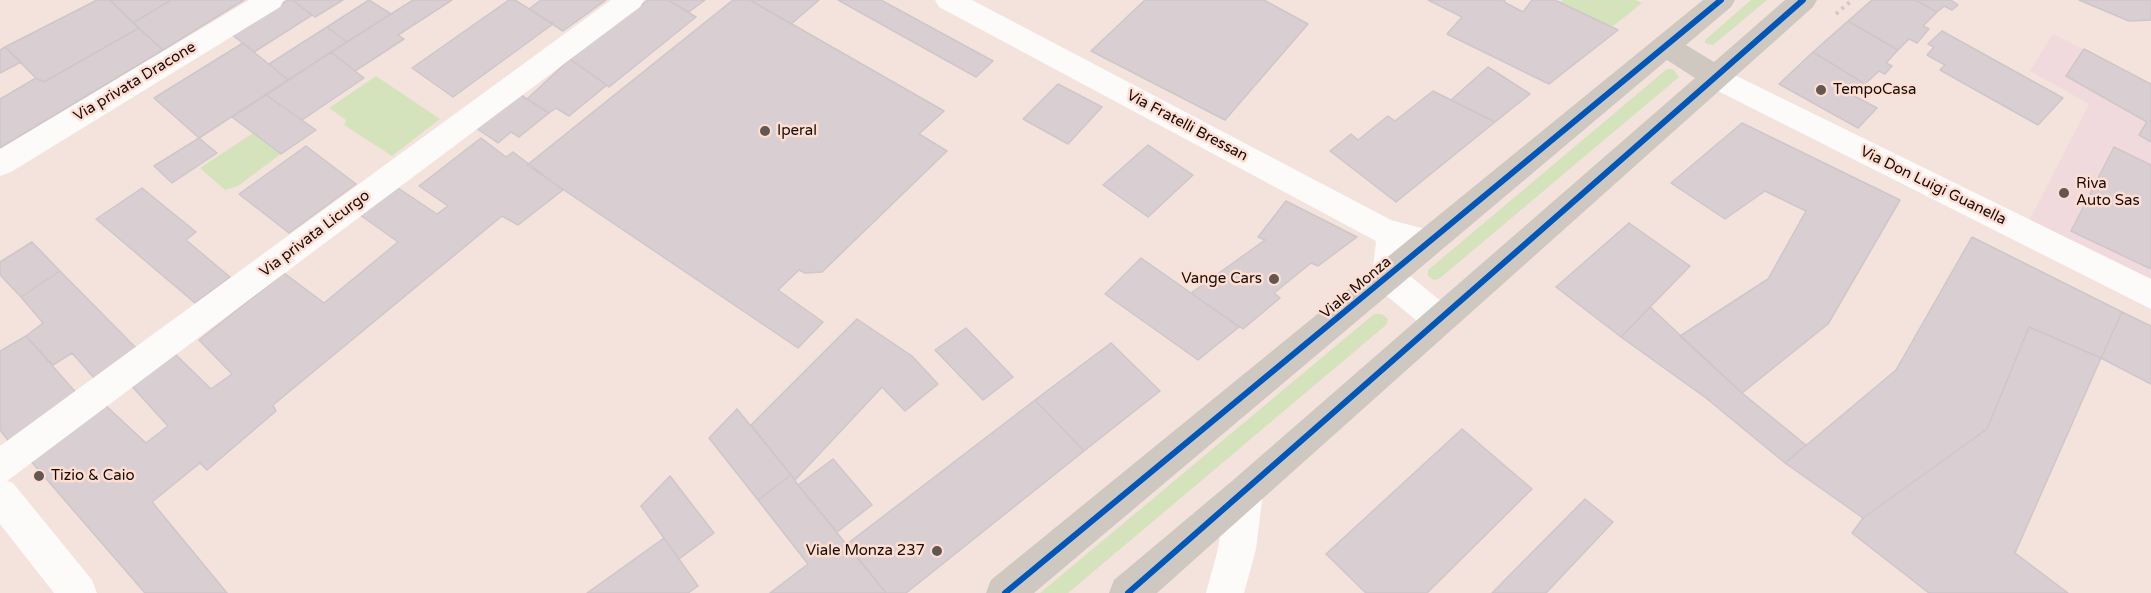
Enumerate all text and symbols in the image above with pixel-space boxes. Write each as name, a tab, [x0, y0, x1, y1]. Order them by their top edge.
street label: Via privata Dracone	[71, 38, 199, 126]
place label: TempoCasa	[1833, 81, 1916, 99]
marker: TempoCasa	[1814, 83, 1828, 97]
street label: Via Fratelli Bressan	[1123, 86, 1251, 166]
place label: Iperal	[777, 122, 817, 140]
marker: Iperal	[758, 124, 772, 138]
street label: Via Don Luigi Guanella	[1857, 143, 2009, 229]
place label: Riva Auto Sas	[2076, 175, 2140, 210]
marker: Riva Auto Sas	[2057, 186, 2071, 200]
street label: Via privata Licurgo	[256, 187, 374, 281]
street label: Viale Monza	[1317, 253, 1395, 323]
place label: Vange Cars	[1181, 270, 1262, 288]
marker: Vange Cars	[1267, 272, 1281, 286]
place label: Tizio & Caio	[51, 467, 135, 485]
marker: Tizio & Caio	[32, 469, 46, 483]
place label: Viale Monza 237	[806, 542, 925, 560]
marker: Viale Monza 237	[930, 544, 944, 558]

